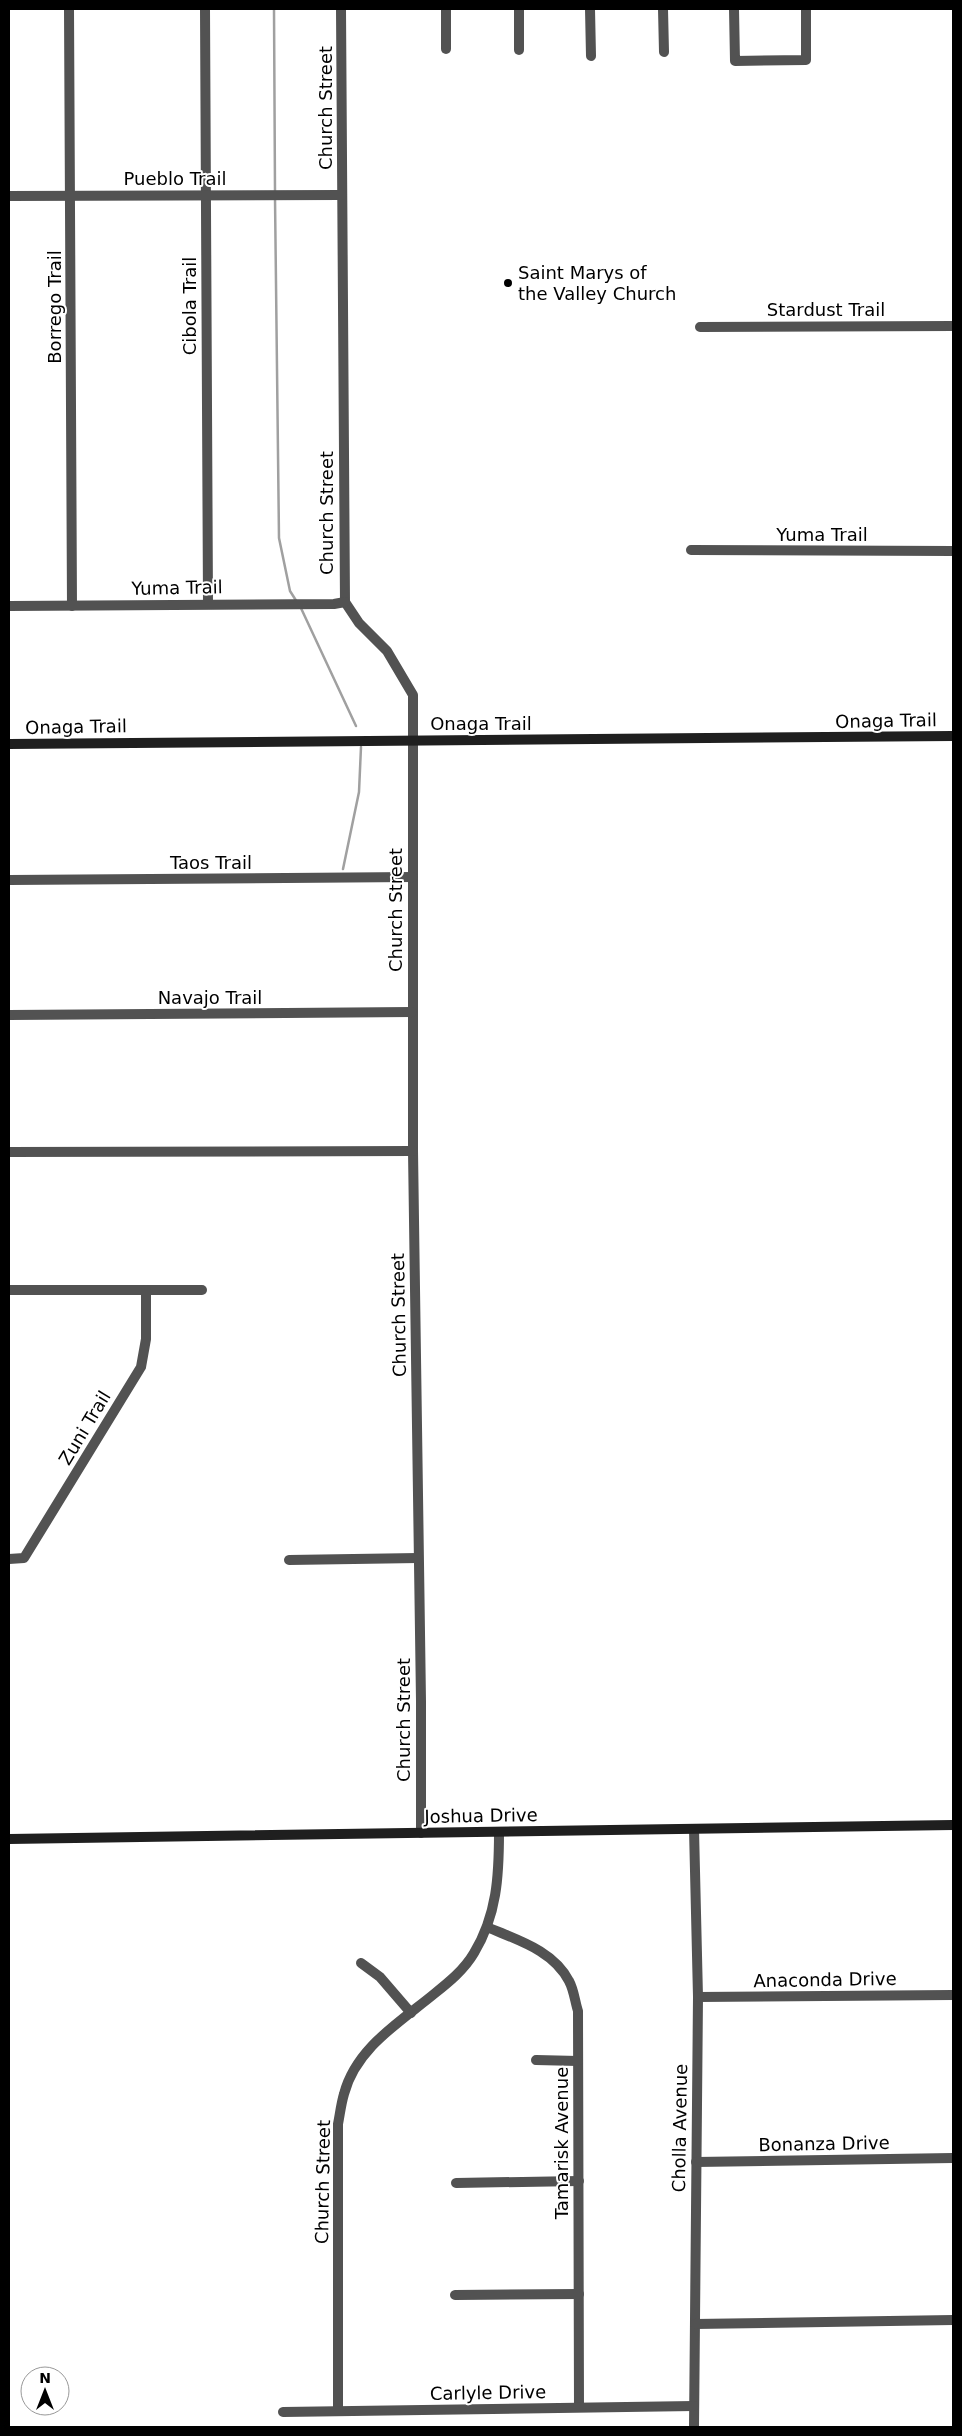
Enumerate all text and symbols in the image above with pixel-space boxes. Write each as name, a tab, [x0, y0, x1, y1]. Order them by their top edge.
street label: Church Street	[315, 46, 336, 170]
street label: Pueblo Trail	[124, 168, 226, 189]
street label: Borrego Trail	[44, 250, 65, 364]
street label: Cibola Trail	[179, 257, 200, 355]
place label: Saint Marys of the Valley Church	[518, 262, 676, 304]
marker: Saint Marys of the Valley Church	[502, 277, 514, 289]
street label: Stardust Trail	[767, 299, 885, 320]
street label: Church Street	[316, 451, 337, 575]
street label: Yuma Trail	[775, 524, 868, 545]
street label: Yuma Trail	[130, 576, 223, 599]
street label: Onaga Trail	[835, 709, 937, 732]
street label: Onaga Trail	[430, 713, 532, 734]
street label: Onaga Trail	[25, 715, 127, 738]
street label: Church Street	[385, 848, 406, 972]
street label: Taos Trail	[169, 852, 252, 873]
street label: Navajo Trail	[158, 987, 262, 1008]
street label: Church Street	[387, 1253, 410, 1377]
street label: Zuni Trail	[54, 1387, 115, 1469]
street label: Church Street	[393, 1658, 414, 1782]
street label: Joshua Drive	[423, 1804, 538, 1827]
street label: Anaconda Drive	[753, 1968, 897, 1991]
street label: Cholla Avenue	[668, 2064, 691, 2192]
street label: Tamarisk Avenue	[551, 2067, 572, 2220]
street label: Church Street	[311, 2120, 334, 2244]
street label: Bonanza Drive	[758, 2132, 890, 2155]
north arrow	[20, 2366, 70, 2416]
text: N	[39, 2370, 51, 2386]
street label: Carlyle Drive	[430, 2381, 546, 2404]

